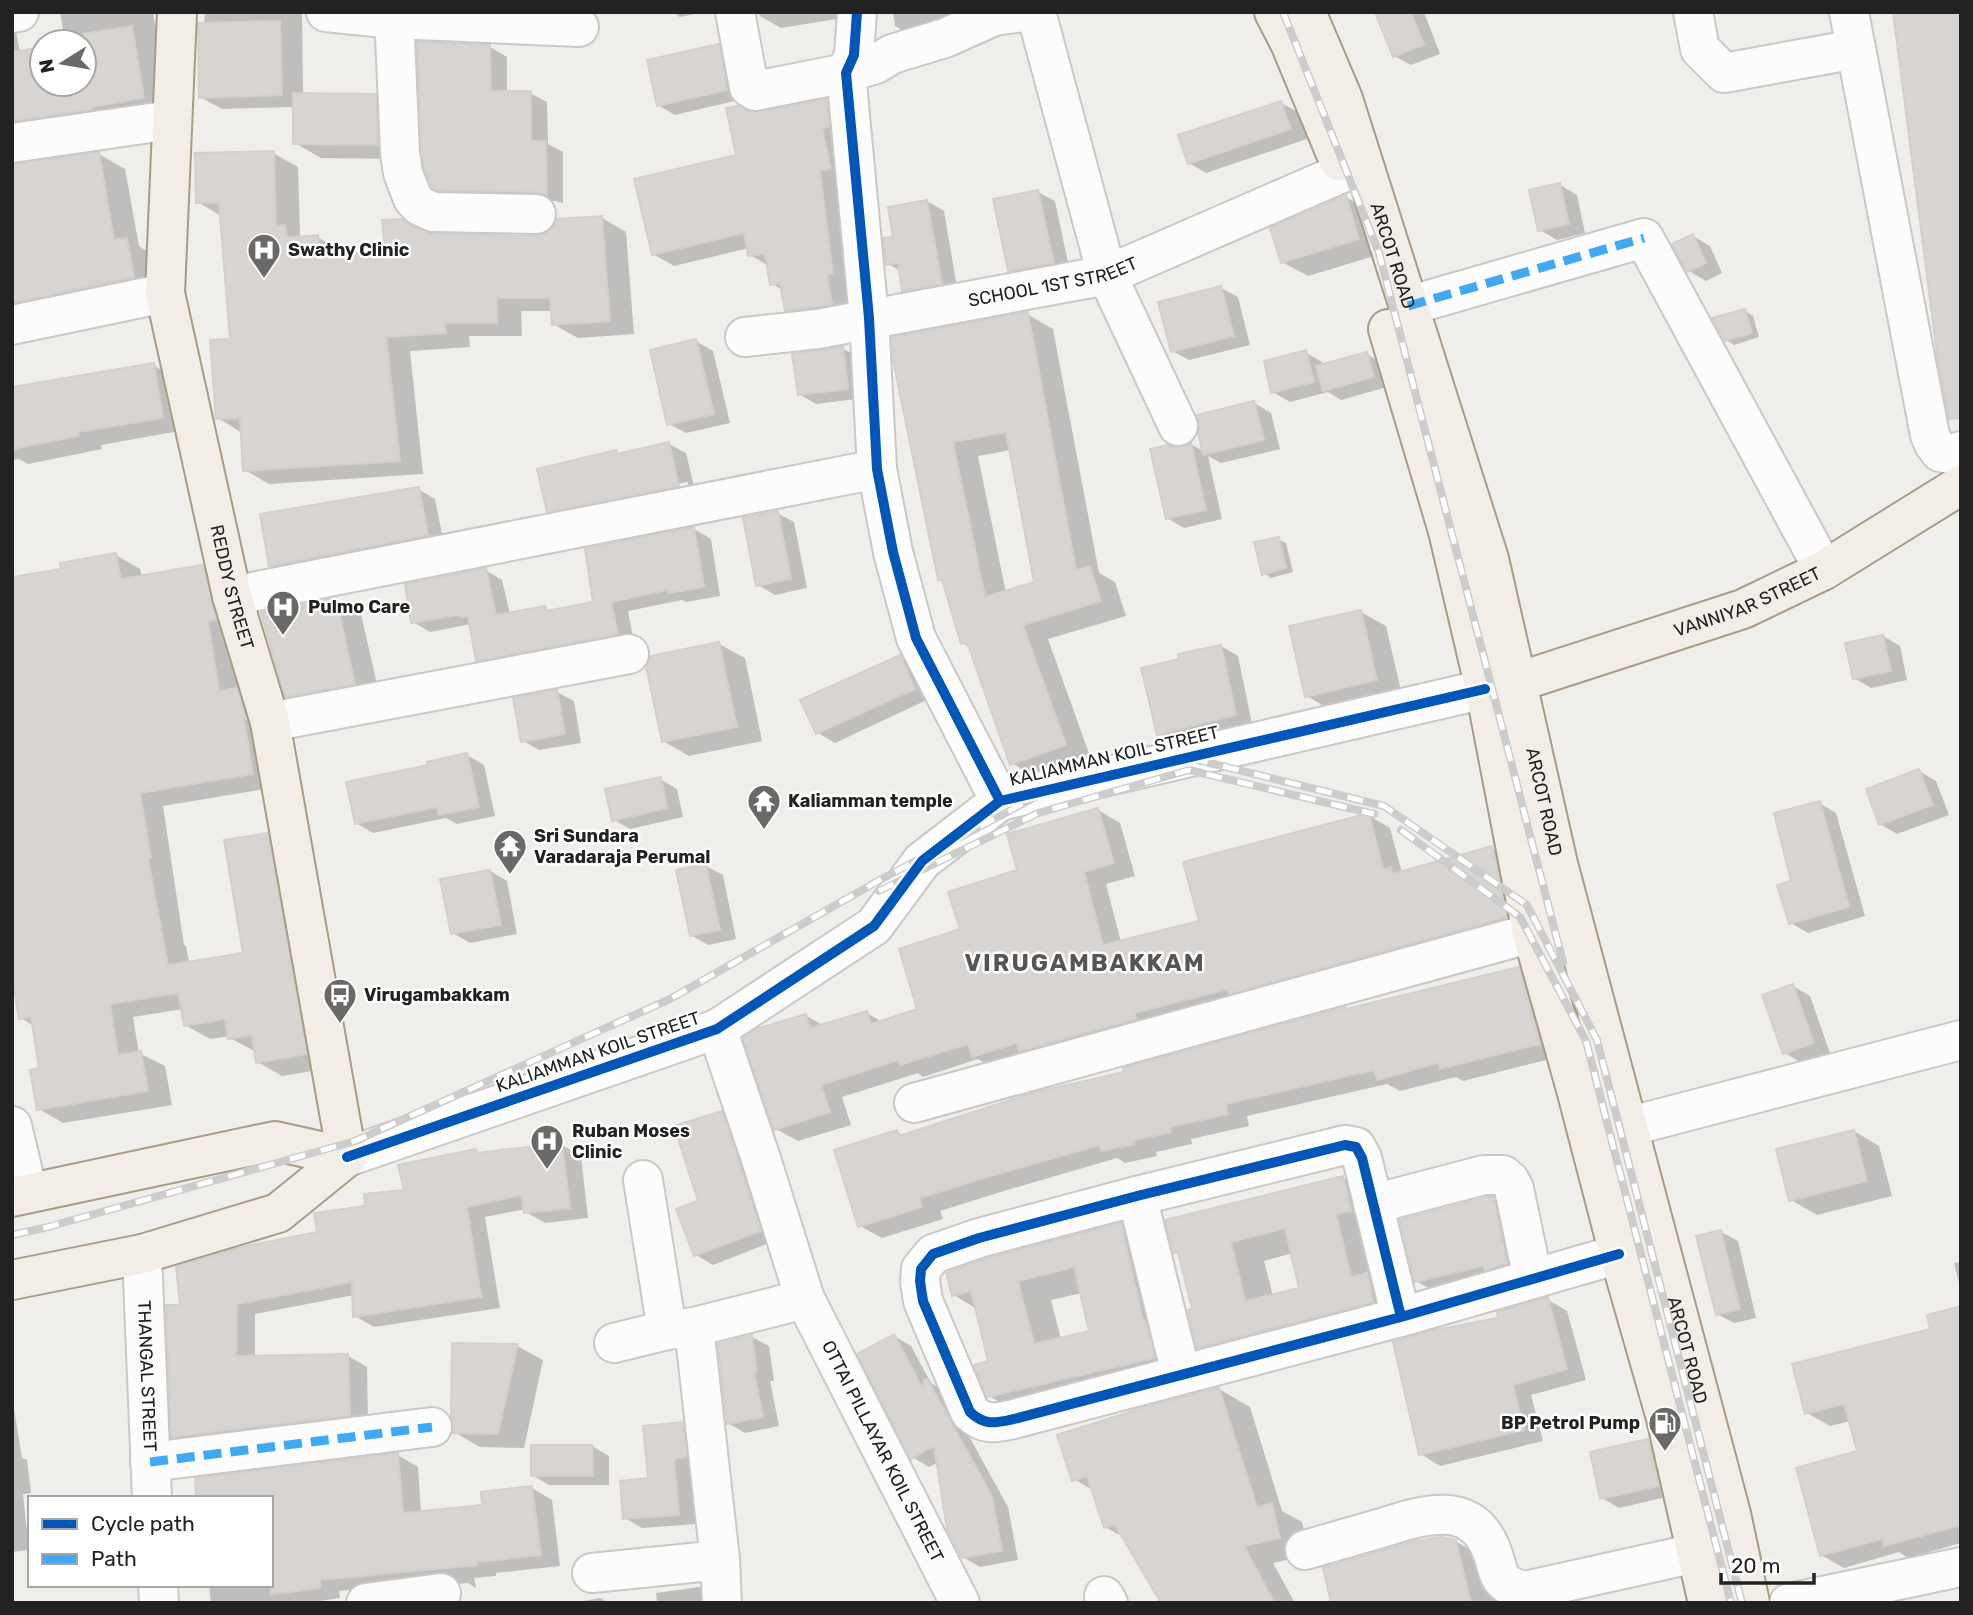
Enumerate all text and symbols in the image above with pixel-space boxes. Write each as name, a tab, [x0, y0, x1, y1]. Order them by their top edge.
north arrow	[28, 28, 98, 98]
text: N	[34, 57, 59, 75]
street label: ARCOT ROAD	[1366, 200, 1420, 312]
hospital icon: Swathy Clinic	[245, 231, 283, 280]
place label: Swathy Clinic	[288, 239, 410, 261]
street label: SCHOOL 1ST STREET	[966, 252, 1141, 312]
street label: REDDY STREET	[206, 523, 259, 652]
street label: VANNIYAR STREET	[1671, 562, 1824, 642]
hospital icon: Pulmo Care	[264, 588, 302, 637]
place label: Pulmo Care	[308, 596, 411, 618]
street label: KALIAMMAN KOIL STREET	[1007, 721, 1221, 791]
street label: ARCOT ROAD	[1521, 745, 1567, 858]
temple icon: Kaliamman temple	[745, 782, 783, 831]
place label: Kaliamman temple	[788, 790, 953, 812]
place label: Sri Sundara Varadaraja Perumal	[534, 825, 711, 868]
temple icon: Sri Sundara Varadaraja Perumal	[491, 827, 529, 876]
district label: VIRUGAMBAKKAM	[964, 949, 1206, 977]
bus stop icon: Virugambakkam	[321, 976, 359, 1025]
place label: Virugambakkam	[364, 984, 510, 1006]
street label: KALIAMMAN KOIL STREET	[493, 1007, 703, 1097]
place label: Ruban Moses Clinic	[572, 1120, 690, 1163]
hospital icon: Ruban Moses Clinic	[528, 1122, 566, 1171]
street label: ARCOT ROAD	[1663, 1294, 1712, 1406]
street label: THANGAL STREET	[133, 1300, 161, 1452]
street label: OTTAI PILLAYAR KOIL STREET	[817, 1337, 948, 1566]
fuel station icon: BP Petrol Pump	[1646, 1404, 1684, 1453]
place label: BP Petrol Pump	[1501, 1412, 1640, 1434]
legend	[28, 1496, 273, 1587]
text: Cycle path	[91, 1511, 195, 1536]
scale bar	[1721, 1542, 1814, 1586]
text: Path	[91, 1546, 137, 1571]
text: 20 m	[1731, 1553, 1780, 1578]

